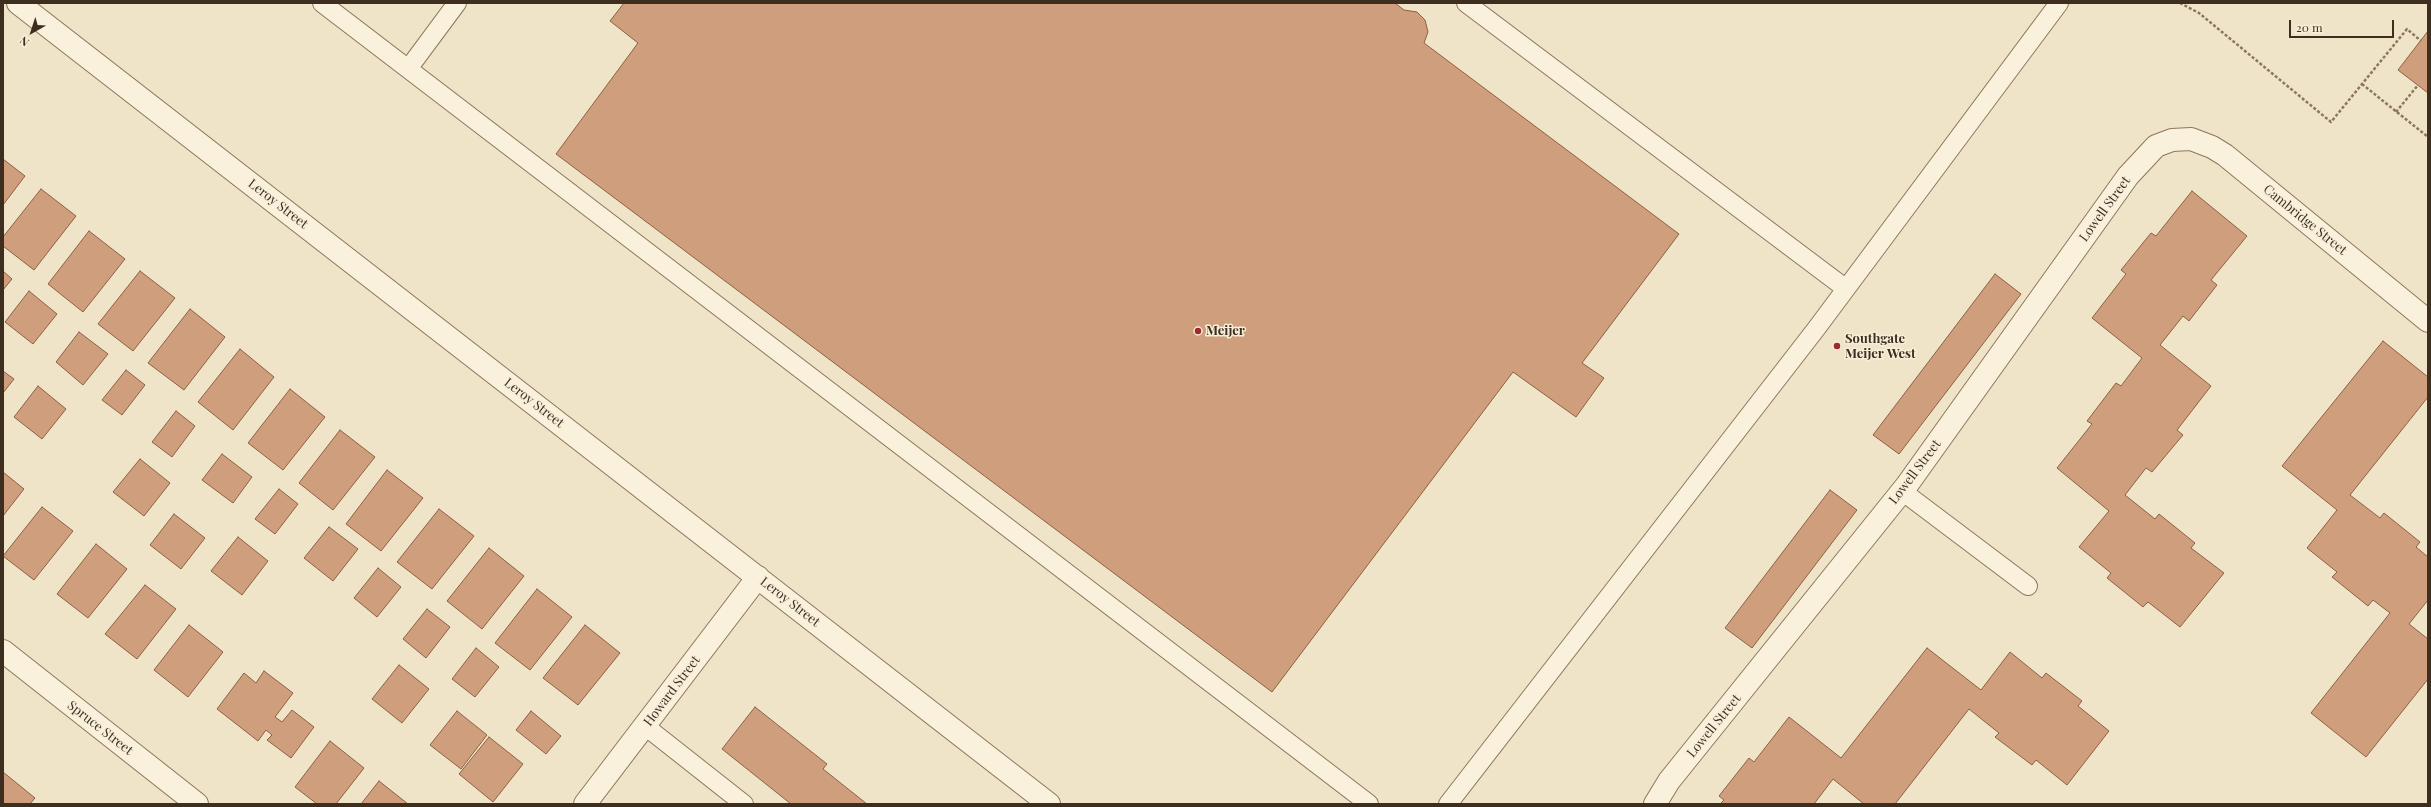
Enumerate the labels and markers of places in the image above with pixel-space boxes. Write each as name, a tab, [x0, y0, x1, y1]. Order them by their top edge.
place label: Meijer	[1206, 323, 1245, 339]
marker: Meijer	[1193, 326, 1203, 336]
place label: Southgate Meijer West	[1845, 331, 1916, 362]
marker: Southgate Meijer West	[1832, 341, 1842, 351]

